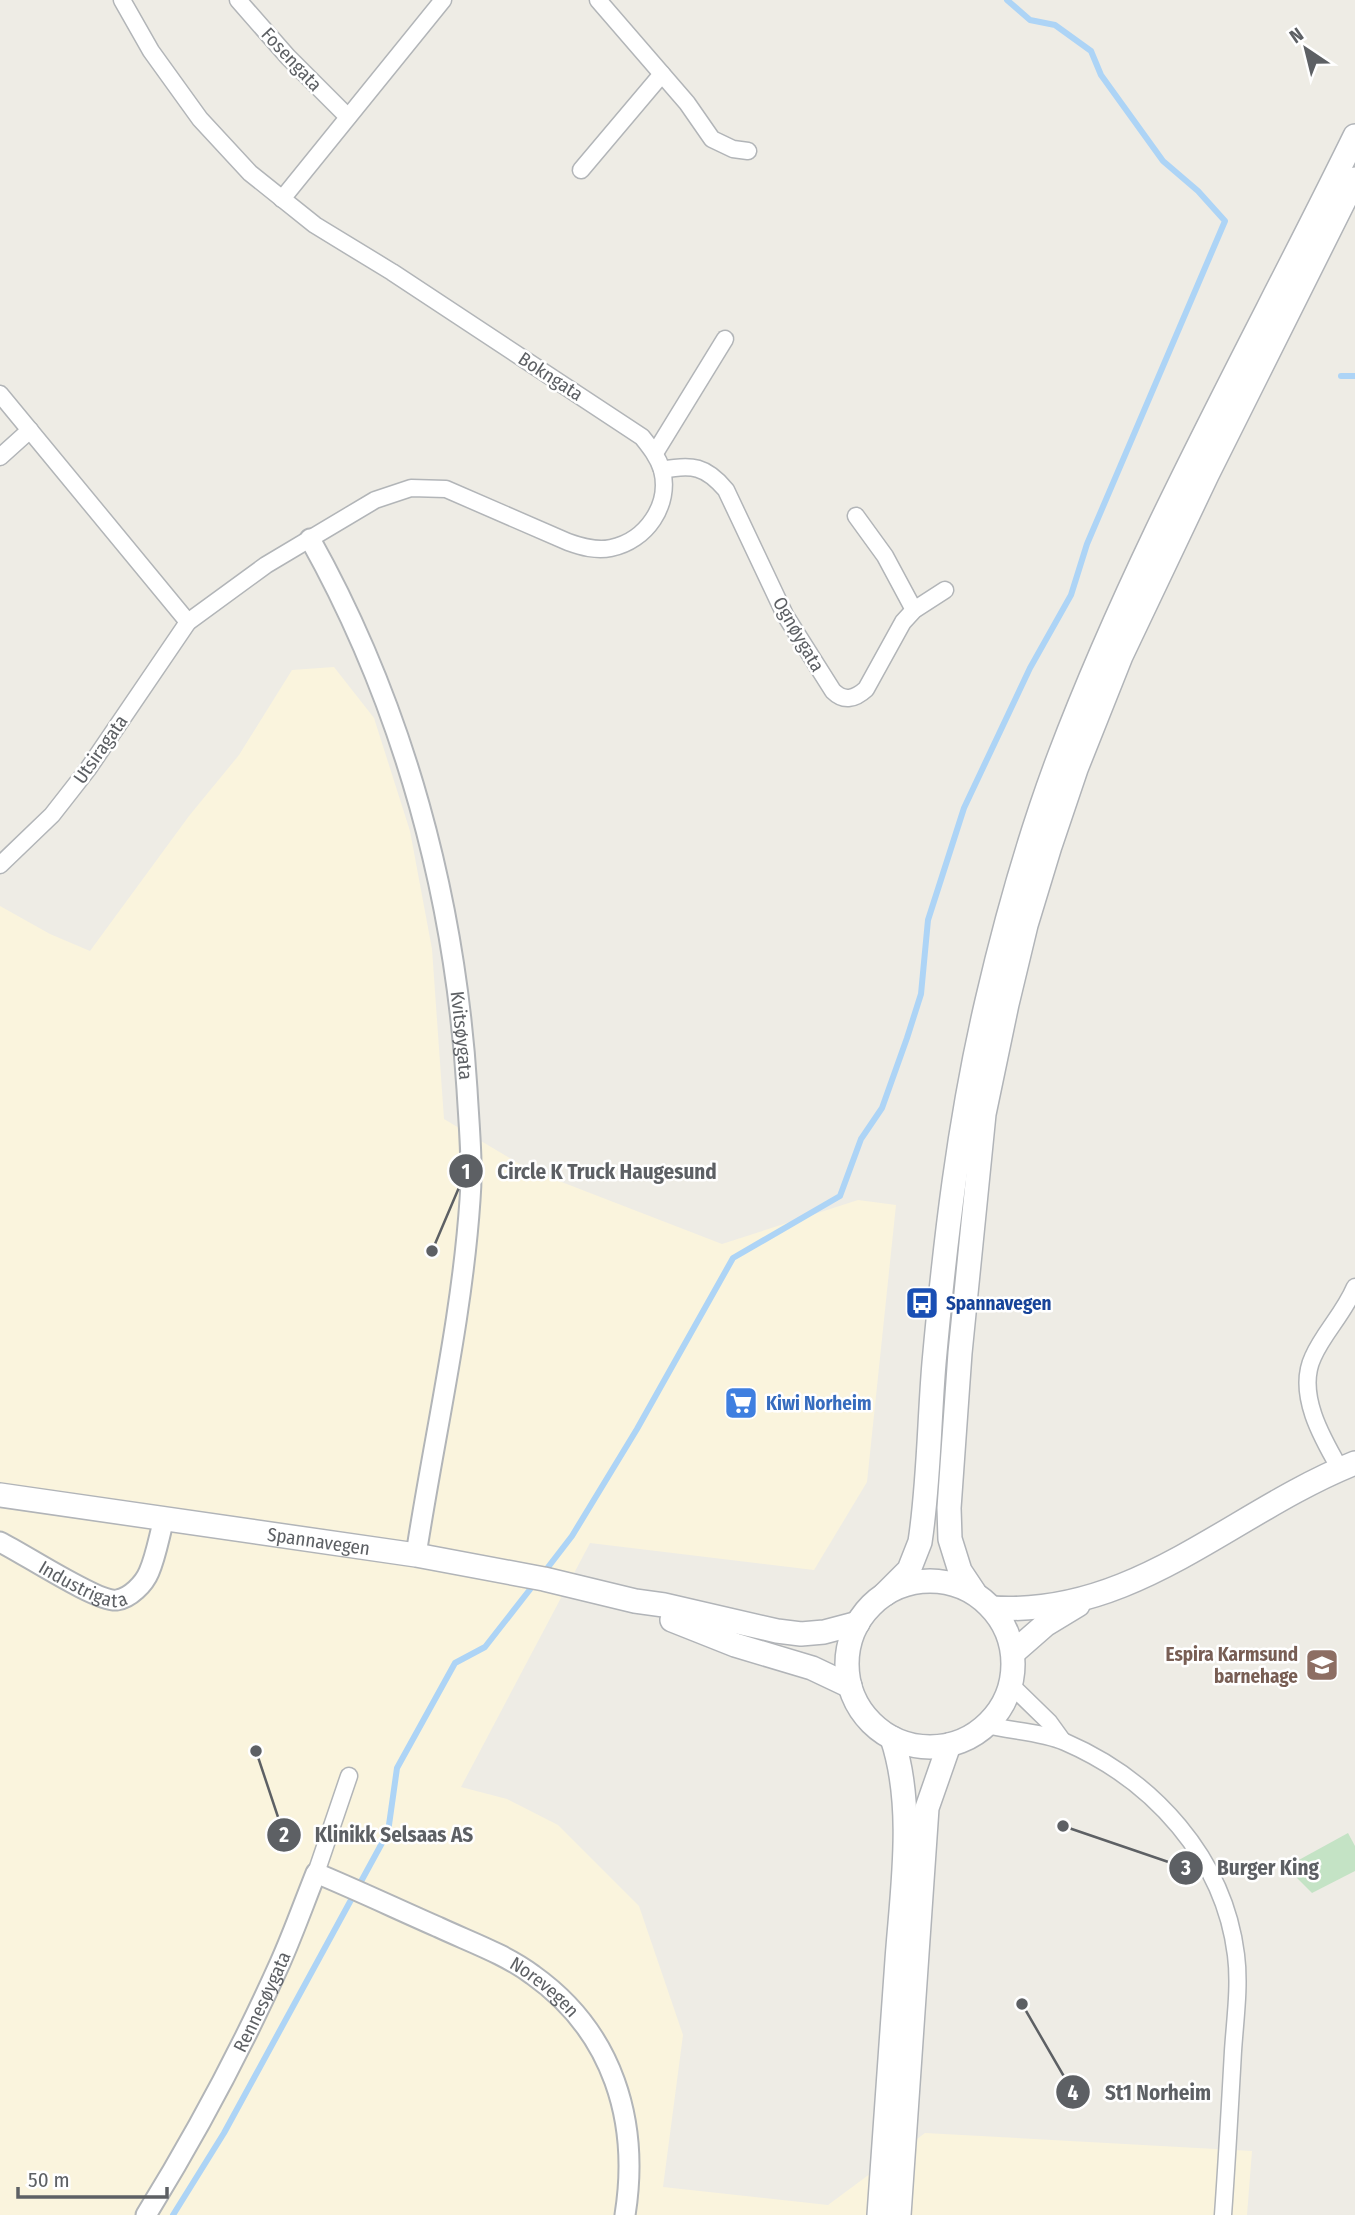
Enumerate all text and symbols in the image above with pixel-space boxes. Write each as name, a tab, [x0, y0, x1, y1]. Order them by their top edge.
north arrow	[1271, 14, 1341, 84]
street label: Fosengata	[256, 23, 327, 96]
text: N	[1285, 23, 1308, 48]
street label: Bokngata	[514, 347, 587, 406]
street label: Ognøygata	[768, 593, 829, 676]
street label: Utsiragata	[68, 710, 132, 788]
street label: Kvitsøygata	[446, 990, 477, 1081]
callout: Circle K Truck Haugesund	[448, 1150, 731, 1192]
text: 1	[462, 1159, 470, 1185]
text: Circle K Truck Haugesund	[497, 1159, 717, 1185]
bus stop icon: Spannavegen	[903, 1284, 941, 1322]
place label: Spannavegen	[946, 1292, 1052, 1315]
supermarket icon: Kiwi Norheim	[722, 1384, 760, 1422]
place label: Kiwi Norheim	[766, 1392, 871, 1415]
street label: Spannavegen	[266, 1523, 372, 1560]
street label: Industrigata	[35, 1556, 130, 1612]
place label: Espira Karmsund barnehage	[1165, 1643, 1298, 1688]
school or university icon: Espira Karmsund barnehage	[1303, 1646, 1341, 1684]
callout: Klinikk Selsaas AS	[266, 1814, 488, 1856]
text: 2	[278, 1822, 289, 1848]
text: Klinikk Selsaas AS	[315, 1822, 473, 1848]
callout: Burger King	[1168, 1847, 1333, 1889]
text: 3	[1180, 1855, 1191, 1881]
text: Burger King	[1217, 1855, 1319, 1881]
street label: Rennesøygata	[228, 1948, 296, 2056]
street label: Norevegen	[506, 1952, 584, 2022]
callout: St1 Norheim	[1056, 2071, 1225, 2113]
text: 4	[1068, 2080, 1079, 2106]
text: St1 Norheim	[1105, 2080, 1211, 2106]
scale bar	[18, 2156, 166, 2200]
text: 50 m	[28, 2167, 70, 2193]

